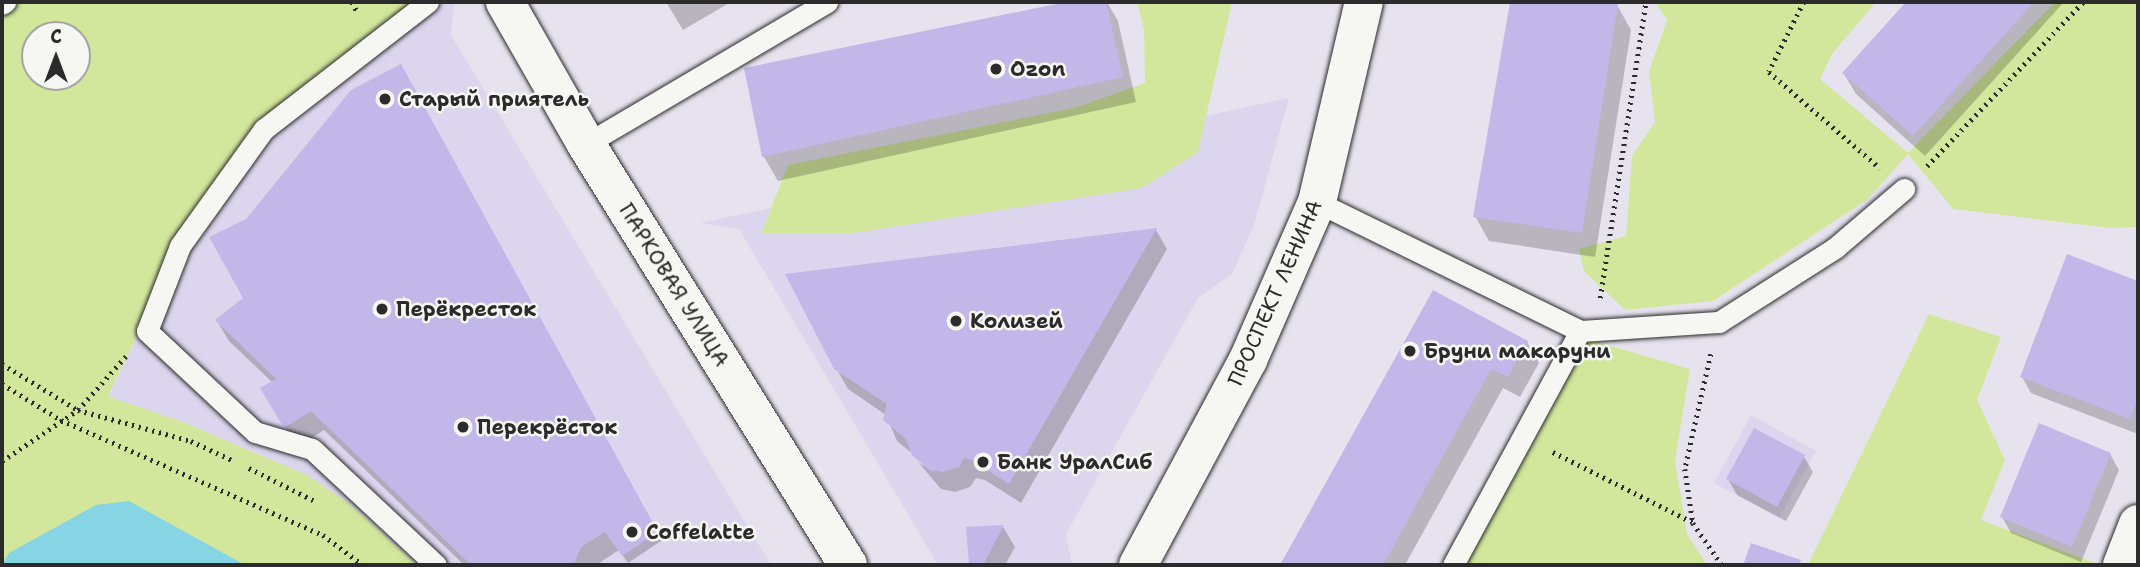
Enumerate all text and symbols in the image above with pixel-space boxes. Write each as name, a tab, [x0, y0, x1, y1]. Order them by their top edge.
north arrow	[21, 21, 91, 91]
text: С	[50, 24, 62, 49]
place label: Ozon	[1010, 56, 1065, 82]
marker: Ozon	[988, 61, 1004, 77]
place label: Старый приятель	[399, 86, 589, 112]
marker: Старый приятель	[377, 91, 393, 107]
street label: ПРОСПЕКТ ЛЕНИНА	[1223, 196, 1327, 390]
street label: ПАРКОВАЯ УЛИЦА	[614, 199, 734, 371]
place label: Перёкресток	[396, 296, 536, 322]
marker: Перёкресток	[374, 301, 390, 317]
place label: Колизей	[970, 308, 1063, 334]
marker: Колизей	[948, 313, 964, 329]
place label: Бруни макаруни	[1424, 338, 1611, 364]
marker: Бруни макаруни	[1402, 343, 1418, 359]
place label: Перекрёсток	[477, 414, 617, 440]
marker: Перекрёсток	[455, 419, 471, 435]
place label: Банк УралСиб	[997, 449, 1152, 475]
marker: Банк УралСиб	[975, 454, 991, 470]
place label: Coffelatte	[646, 519, 755, 545]
marker: Coffelatte	[624, 524, 640, 540]

